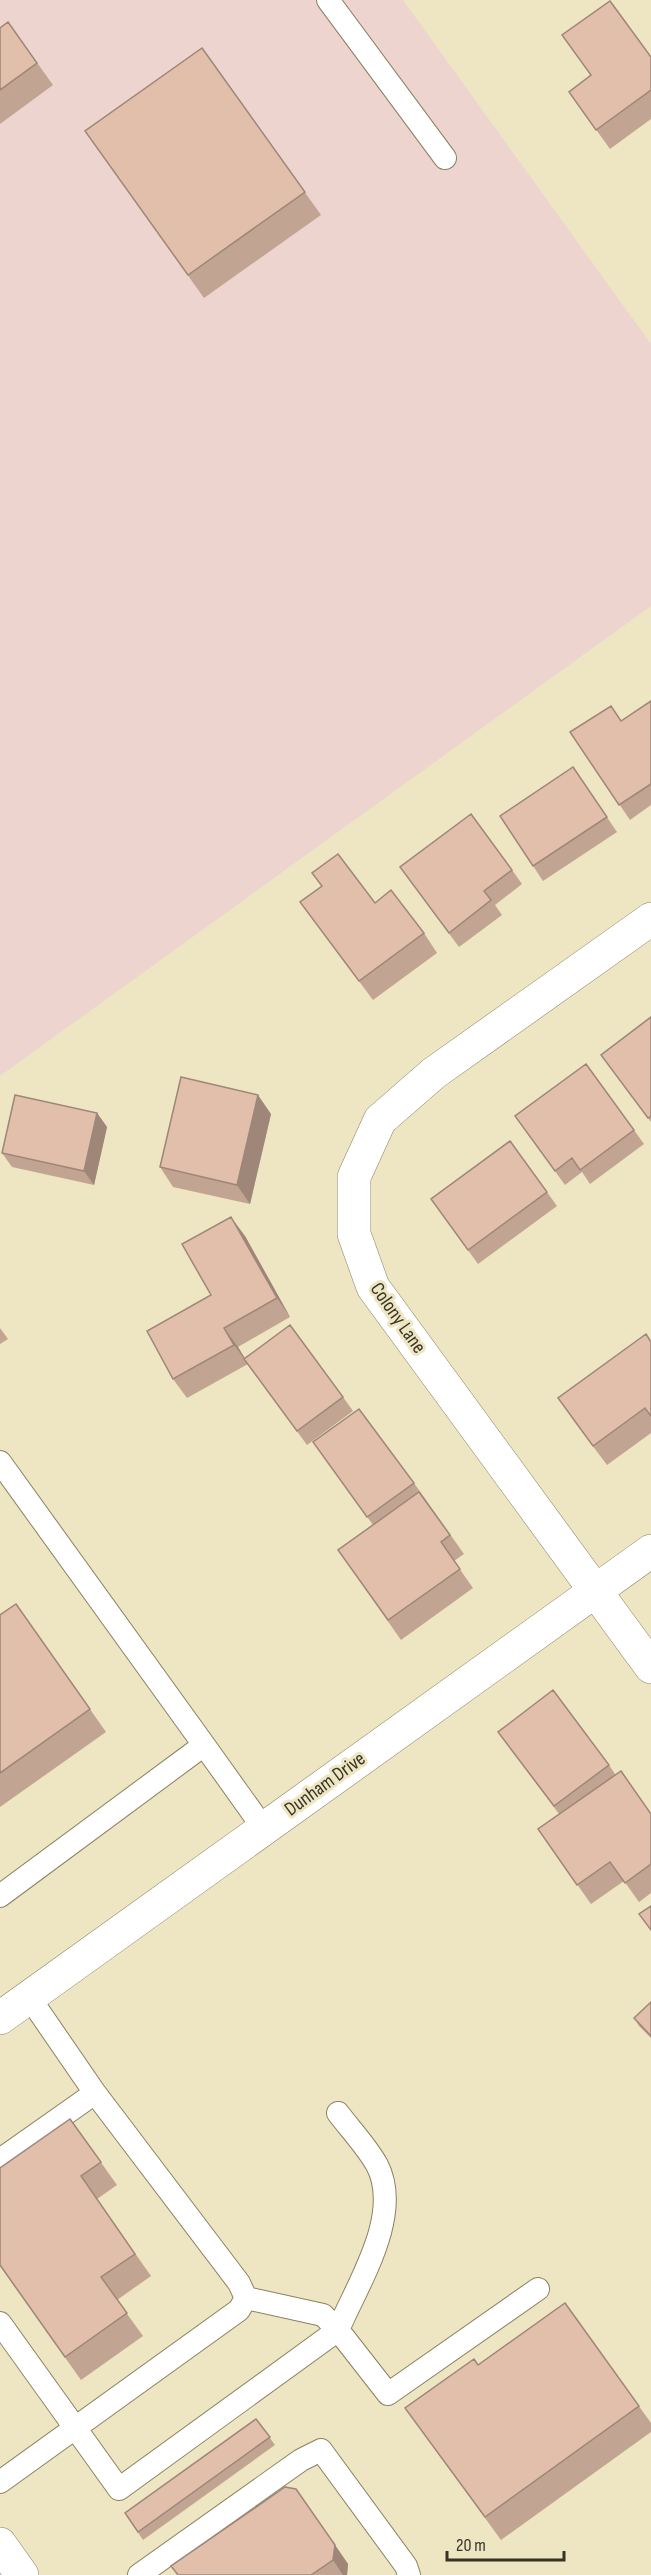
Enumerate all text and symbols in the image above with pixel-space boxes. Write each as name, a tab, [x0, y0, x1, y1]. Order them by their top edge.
street label: Colony Lane	[365, 1278, 431, 1358]
street label: Dunham Drive	[280, 1747, 370, 1821]
scale bar	[447, 2524, 564, 2562]
text: 20 m	[456, 2535, 486, 2556]

